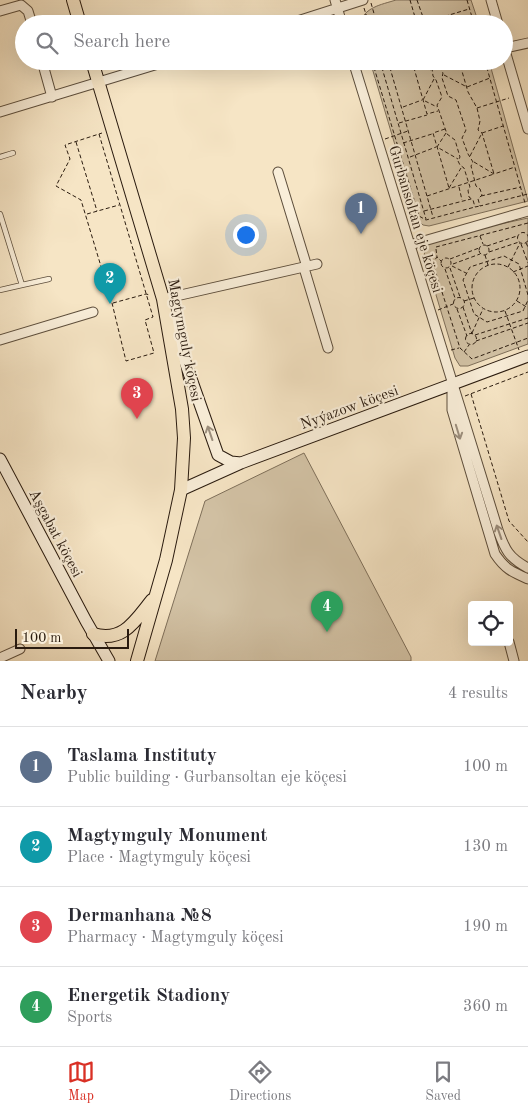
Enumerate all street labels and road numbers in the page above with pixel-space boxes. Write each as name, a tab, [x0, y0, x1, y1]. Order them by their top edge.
street label: Gurbansoltan eje köçesi	[385, 144, 444, 295]
street label: Magtymguly köçesi	[164, 278, 203, 403]
street label: Nyýazow köçesi	[298, 384, 401, 433]
street label: Aşgabat köçesi	[25, 487, 84, 580]

